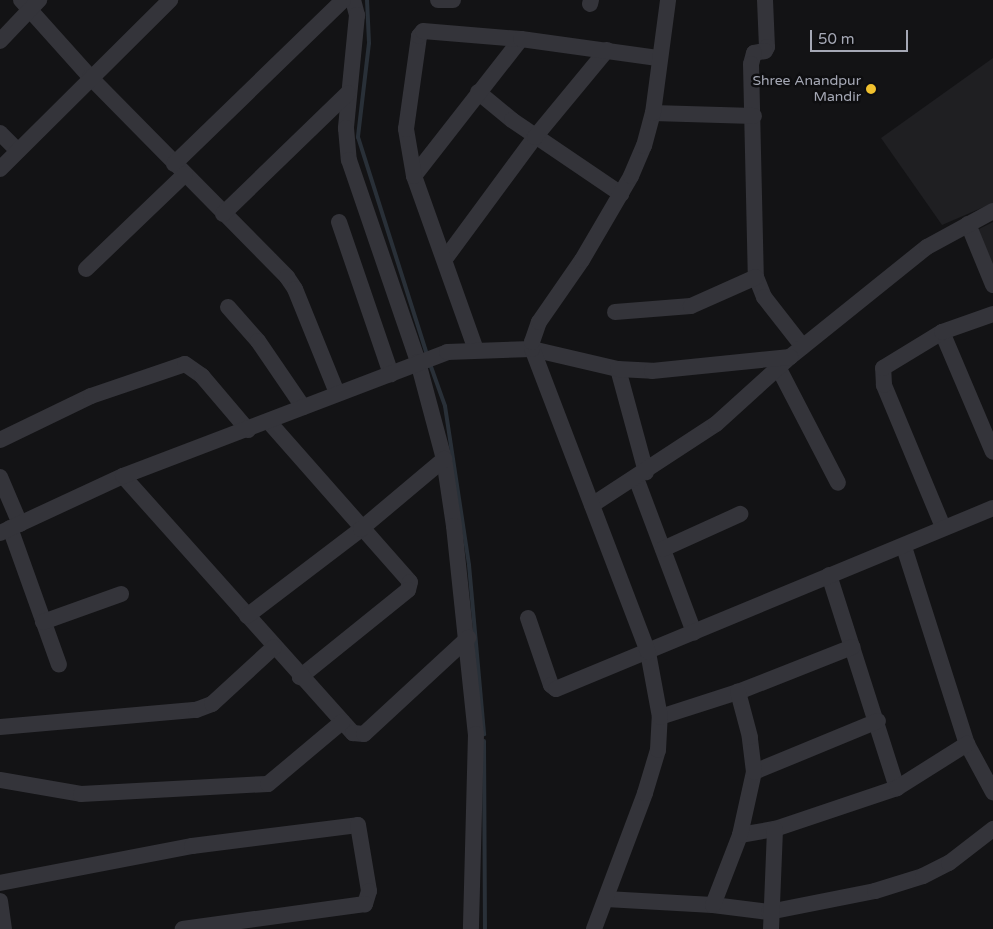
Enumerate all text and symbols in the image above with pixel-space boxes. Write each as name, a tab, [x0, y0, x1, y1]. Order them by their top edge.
scale bar	[813, 20, 910, 52]
text: 50 m	[818, 30, 855, 48]
place label: Shree Anandpur Mandir	[752, 73, 861, 105]
marker: Shree Anandpur Mandir	[865, 83, 877, 95]

